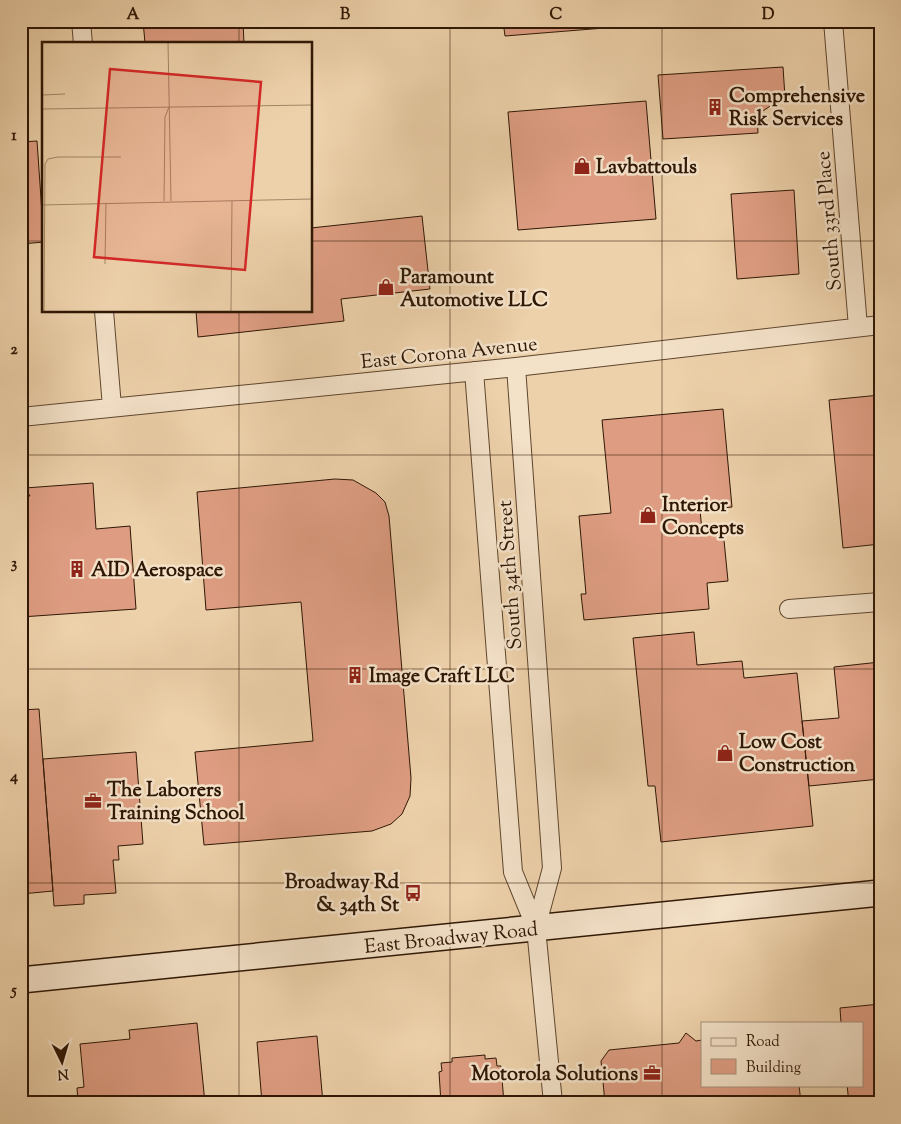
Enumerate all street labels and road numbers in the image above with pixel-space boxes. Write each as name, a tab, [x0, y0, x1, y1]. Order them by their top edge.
street label: South 33rd Place	[810, 150, 851, 292]
street label: East Corona Avenue	[360, 331, 539, 378]
street label: South 34th Street	[492, 499, 531, 650]
street label: East Broadway Road	[363, 916, 540, 963]

